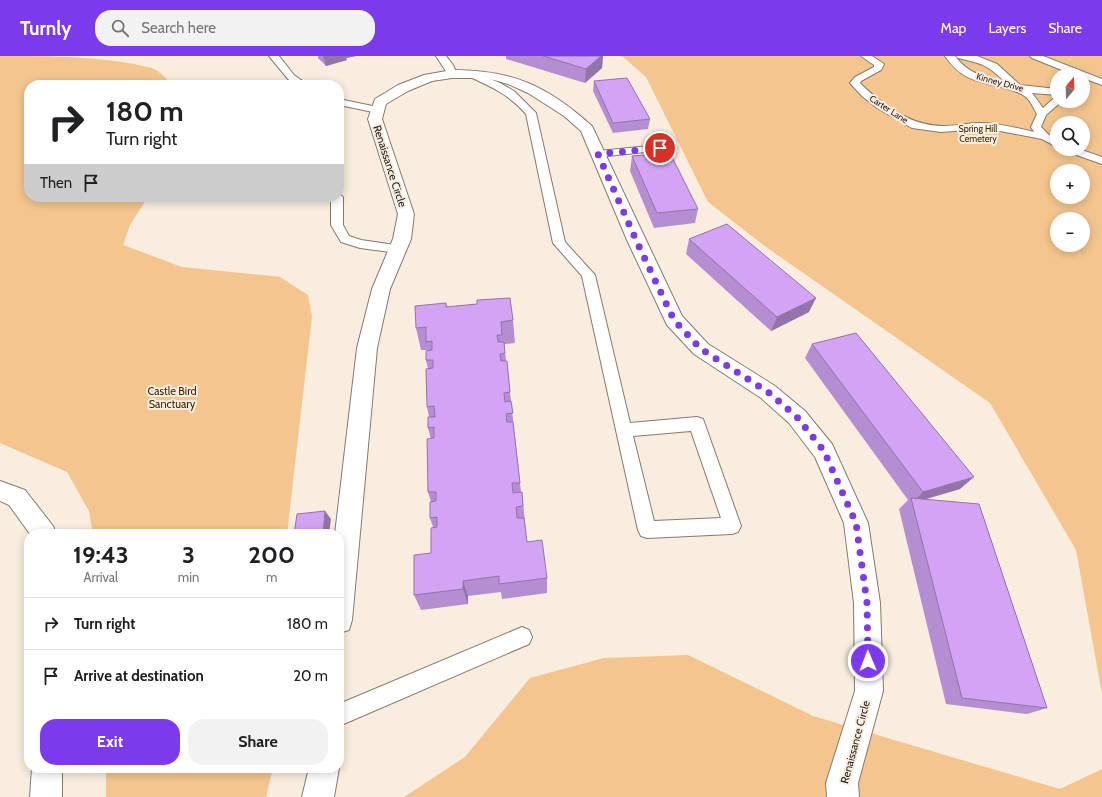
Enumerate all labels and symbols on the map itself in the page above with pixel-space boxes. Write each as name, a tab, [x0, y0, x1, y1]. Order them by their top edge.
north arrow	[1050, 68, 1090, 108]
street label: Kinney Drive	[975, 70, 1025, 94]
street label: Carter Lane	[868, 92, 911, 126]
street label: Renaissance Circle	[370, 123, 410, 209]
park label: Spring Hill Cemetery	[959, 123, 998, 144]
pin	[643, 131, 677, 165]
park label: Castle Bird Sanctuary	[147, 384, 197, 411]
position arrow	[847, 640, 889, 682]
street label: Renaissance Circle	[837, 699, 873, 785]

